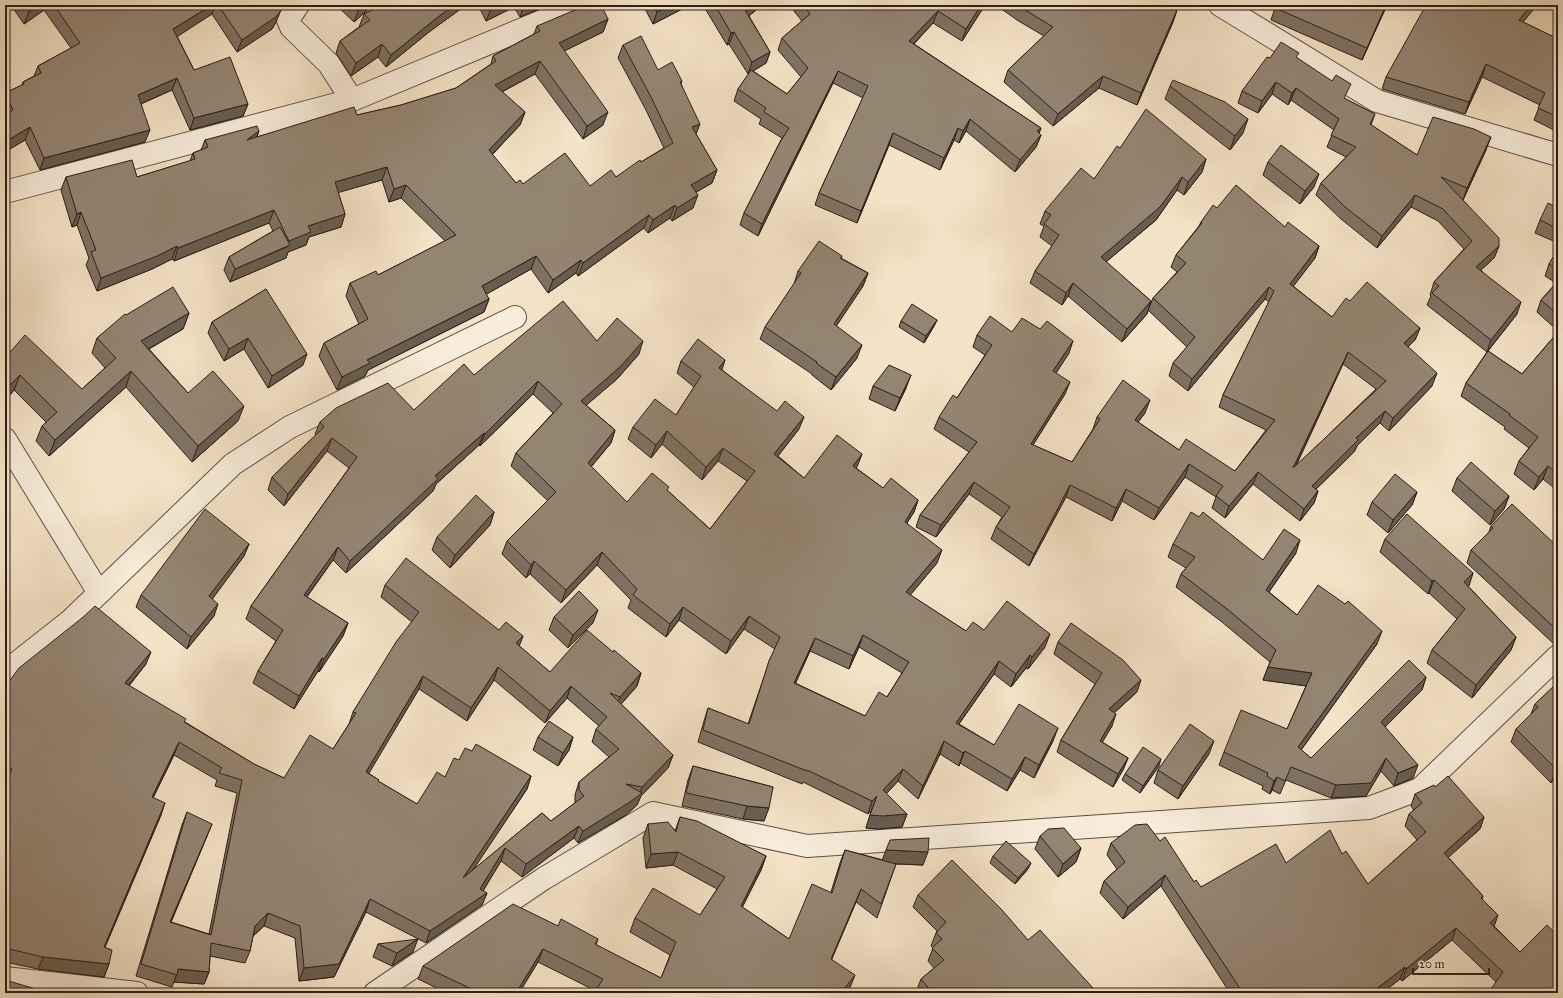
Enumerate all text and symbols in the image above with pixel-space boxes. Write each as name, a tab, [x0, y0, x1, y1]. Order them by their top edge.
scale bar	[1413, 950, 1489, 976]
text: 20 m	[1419, 957, 1445, 971]

